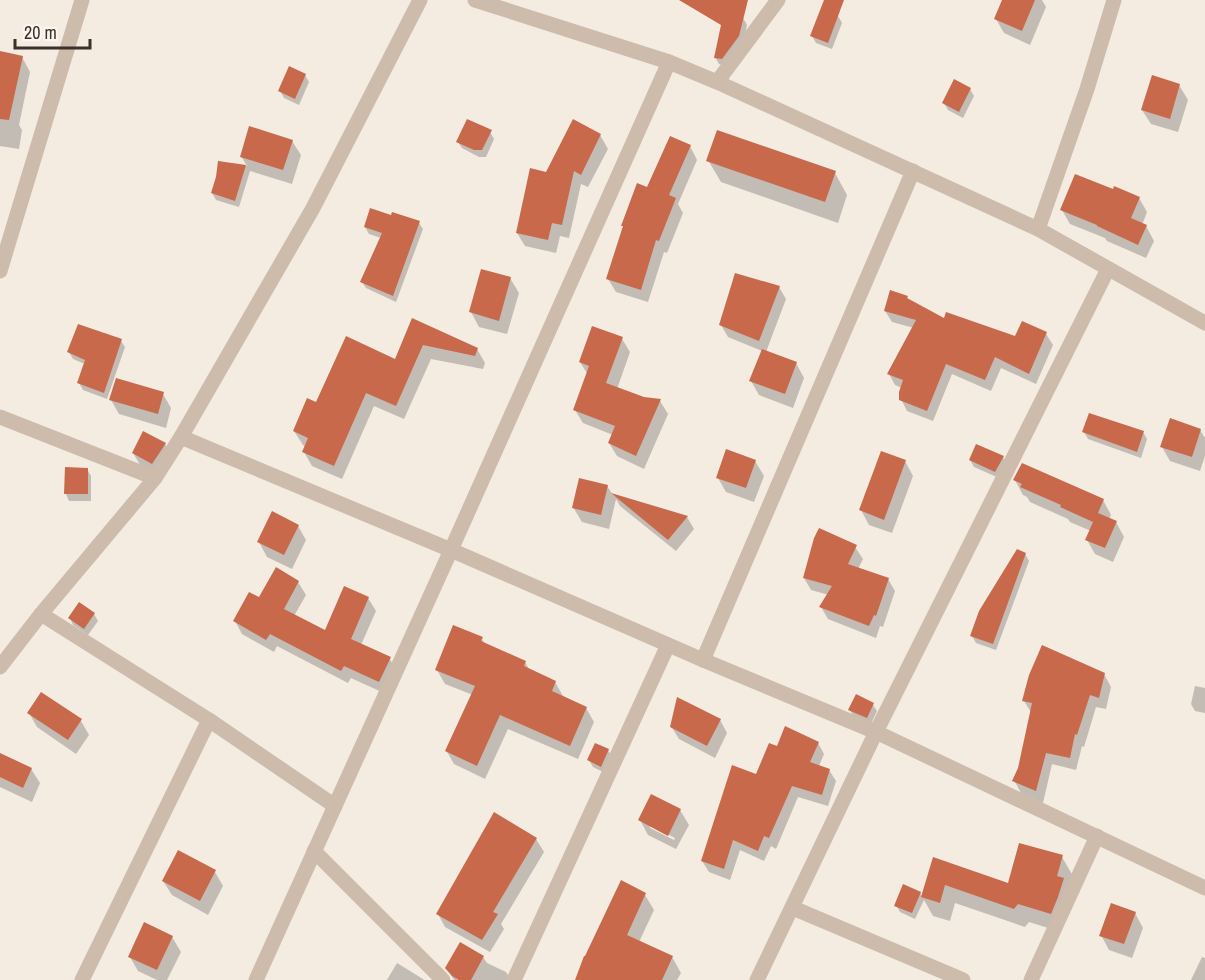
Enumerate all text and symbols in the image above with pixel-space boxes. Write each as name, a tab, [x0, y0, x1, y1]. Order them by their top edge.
scale bar	[15, 12, 90, 50]
text: 20 m	[24, 20, 57, 45]

